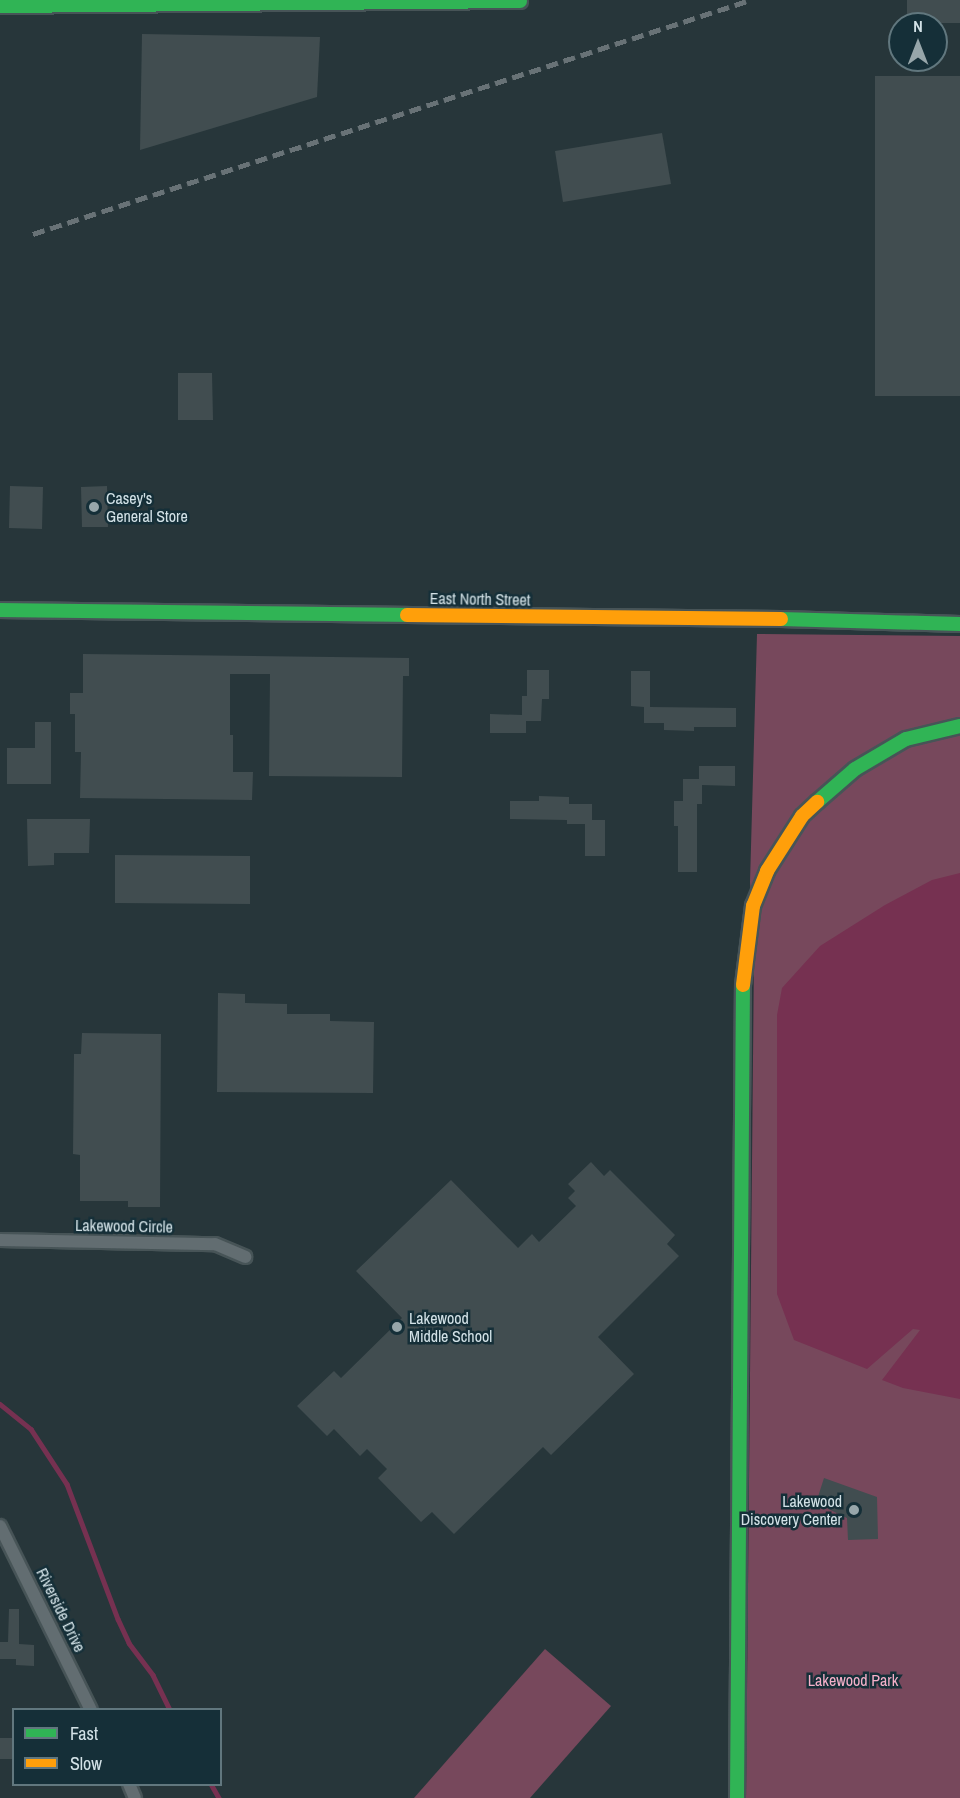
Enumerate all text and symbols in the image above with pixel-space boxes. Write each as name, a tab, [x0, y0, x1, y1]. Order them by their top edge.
north arrow	[888, 12, 948, 72]
text: N	[913, 15, 923, 37]
place label: Casey's General Store	[106, 488, 188, 526]
marker: Casey's General Store	[87, 500, 101, 514]
street label: East North Street	[430, 589, 530, 609]
street label: Lakewood Circle	[75, 1216, 173, 1236]
place label: Lakewood Middle School	[409, 1308, 492, 1346]
marker: Lakewood Middle School	[390, 1320, 404, 1334]
place label: Lakewood Discovery Center	[741, 1491, 842, 1529]
marker: Lakewood Discovery Center	[847, 1503, 861, 1517]
street label: Riverside Drive	[32, 1565, 90, 1655]
park label: Lakewood Park	[808, 1670, 898, 1690]
legend	[12, 1708, 222, 1786]
text: Fast	[70, 1721, 98, 1746]
text: Slow	[70, 1751, 102, 1776]

